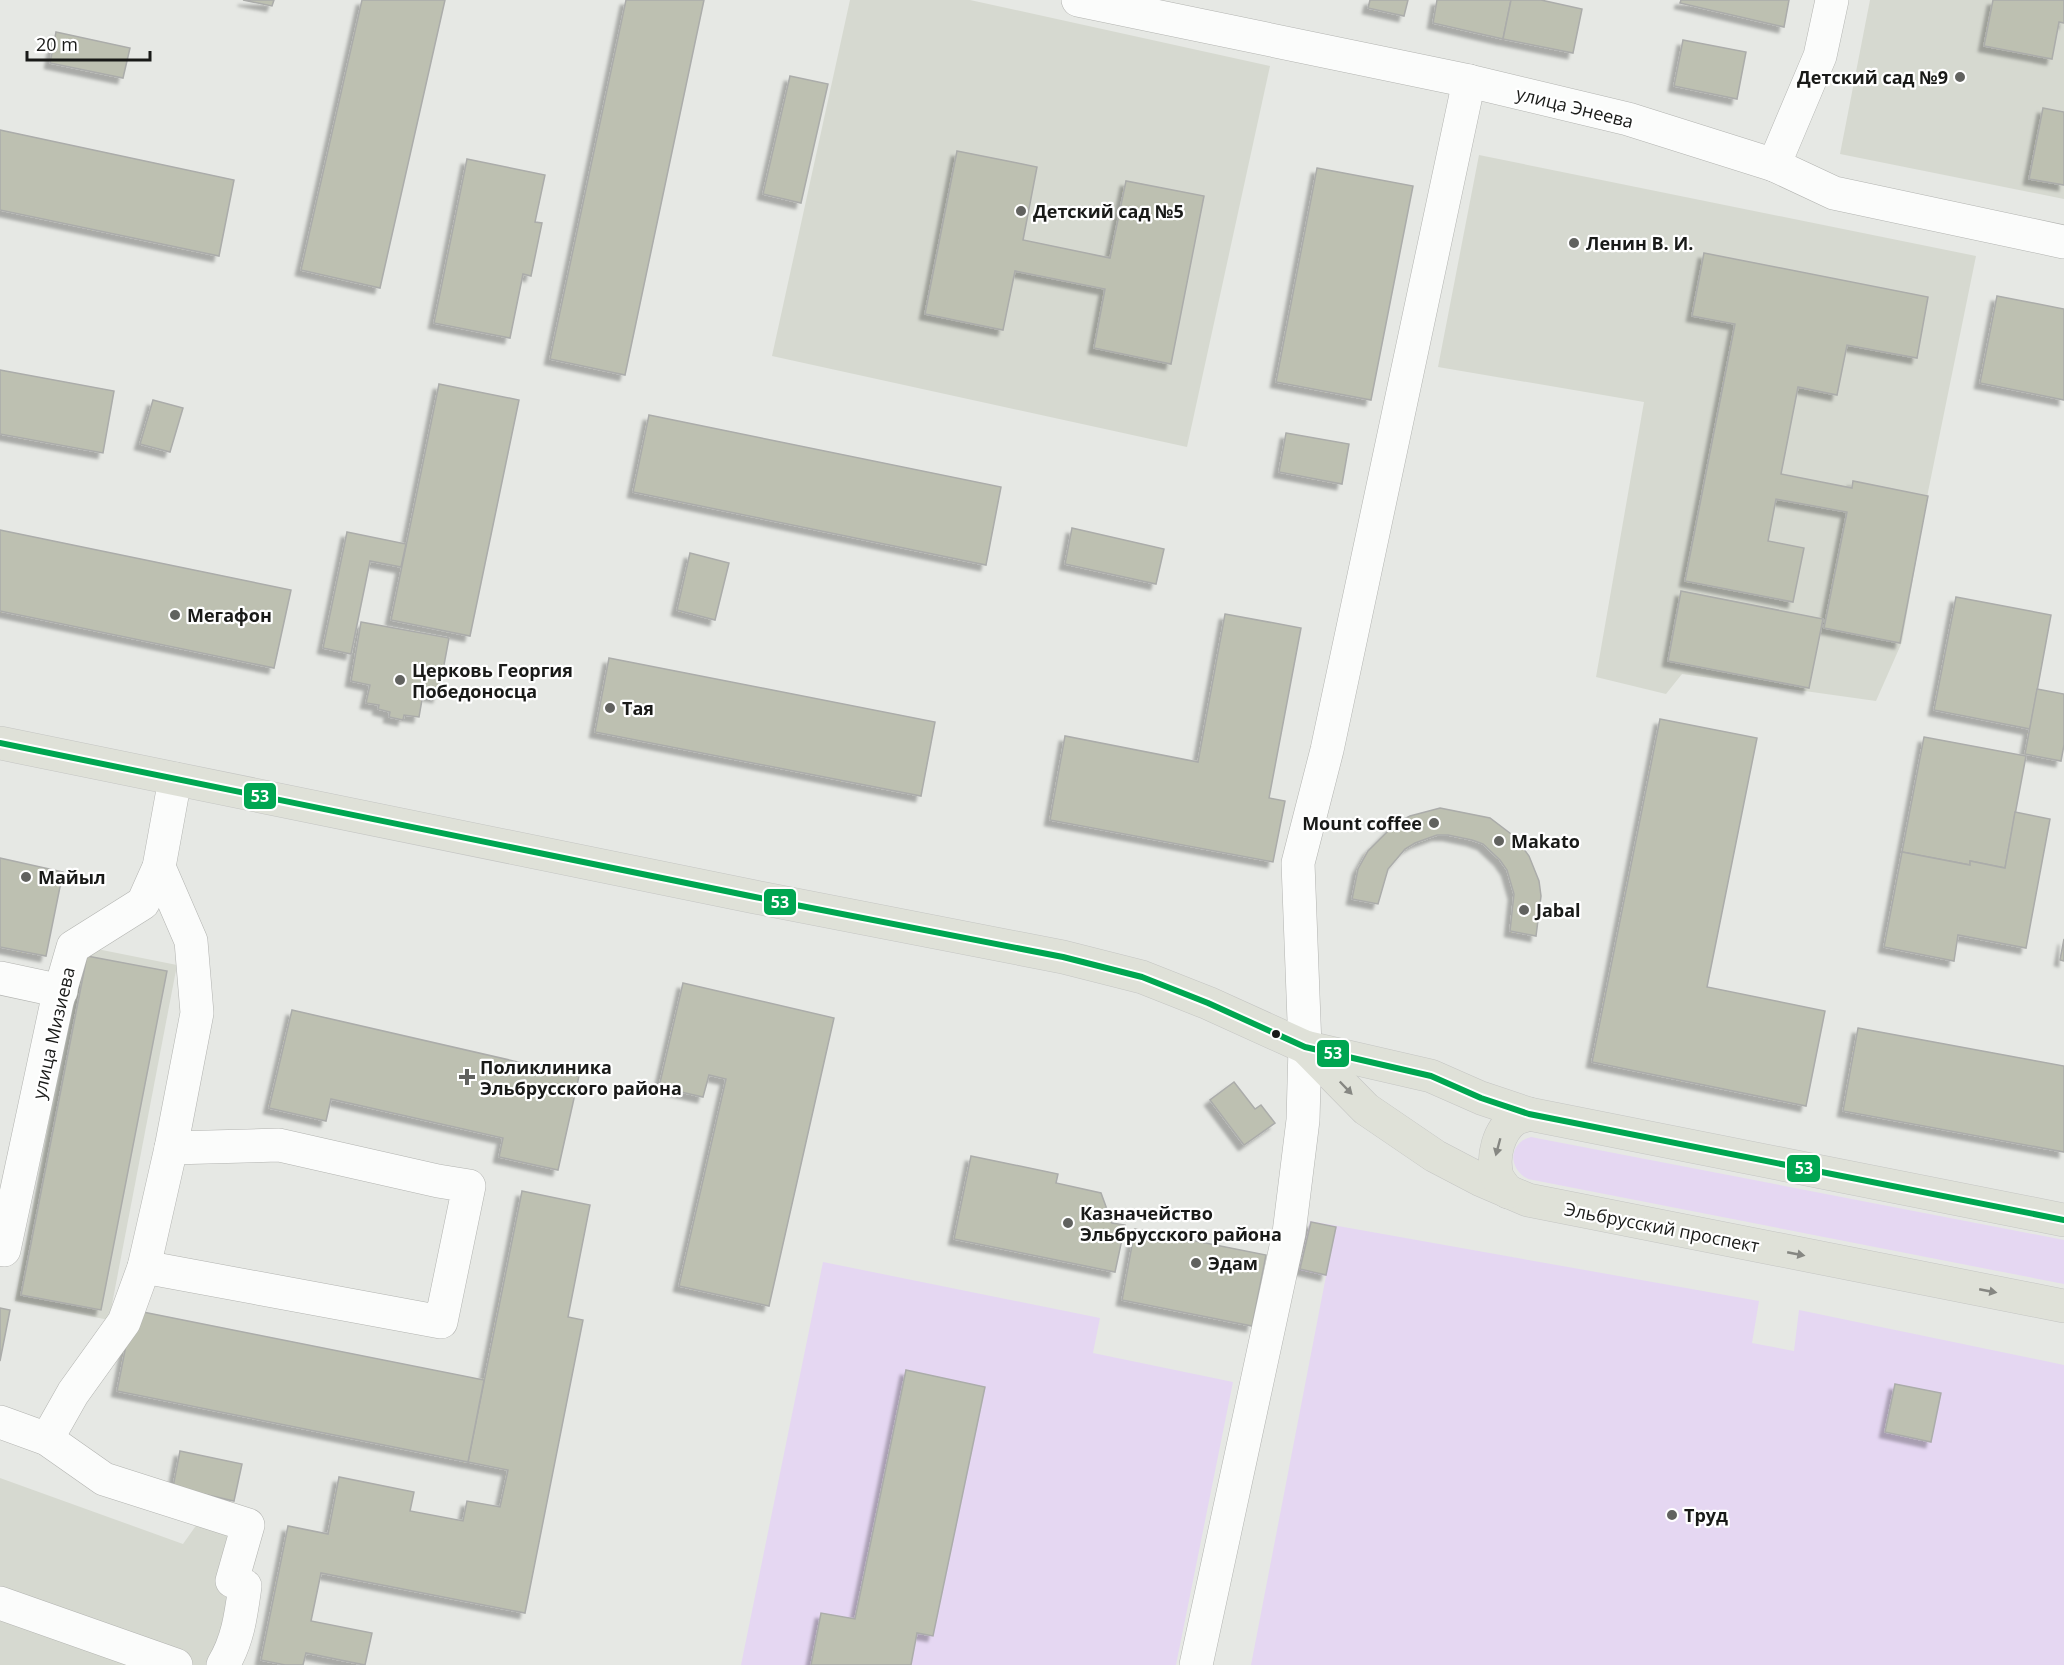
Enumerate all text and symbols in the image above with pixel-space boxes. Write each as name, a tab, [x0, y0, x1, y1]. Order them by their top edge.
scale bar	[27, 24, 150, 62]
text: 20 m	[36, 32, 78, 56]
place label: Детский сад №9	[1797, 65, 1948, 89]
marker: Детский сад №9	[1953, 70, 1967, 84]
street label: улица Энеева	[1514, 81, 1636, 133]
place label: Детский сад №5	[1033, 199, 1184, 223]
marker: Детский сад №5	[1014, 204, 1028, 218]
place label: Ленин В. И.	[1586, 231, 1693, 255]
marker: Ленин В. И.	[1567, 236, 1581, 250]
place label: Мегафон	[187, 603, 272, 627]
marker: Мегафон	[168, 608, 182, 622]
place label: Церковь Георгия Победоносца	[412, 658, 573, 703]
marker: Церковь Георгия Победоносца	[393, 673, 407, 687]
place label: Тая	[622, 696, 654, 720]
marker: Тая	[603, 701, 617, 715]
line badge: 53	[243, 782, 277, 810]
text: 53	[251, 785, 269, 807]
place label: Mount coffee	[1302, 811, 1422, 835]
marker: Mount coffee	[1427, 816, 1441, 830]
place label: Мakato	[1511, 829, 1580, 853]
marker: Мakato	[1492, 834, 1506, 848]
place label: Майыл	[38, 865, 106, 889]
marker: Майыл	[19, 870, 33, 884]
line badge: 53	[763, 888, 797, 916]
text: 53	[771, 891, 789, 913]
place label: Jabal	[1534, 898, 1581, 922]
marker: Jabal	[1517, 903, 1531, 917]
street label: улица Мизиева	[26, 965, 80, 1101]
unlabelled marker	[1270, 1028, 1282, 1040]
line badge: 53	[1316, 1039, 1350, 1068]
text: 53	[1324, 1042, 1342, 1064]
place label: Поликлиника Эльбрусского района	[480, 1055, 682, 1100]
marker: Поликлиника Эльбрусского района	[458, 1068, 476, 1086]
one-way arrow	[1338, 1081, 1352, 1095]
one-way arrow	[1493, 1138, 1503, 1156]
line badge: 53	[1786, 1154, 1821, 1183]
text: 53	[1795, 1157, 1813, 1179]
street label: Эльбрусский проспект	[1563, 1196, 1762, 1258]
place label: Казначейство Эльбрусского района	[1080, 1201, 1282, 1246]
marker: Казначейство Эльбрусского района	[1061, 1216, 1075, 1230]
one-way arrow	[1787, 1250, 1806, 1259]
place label: Эдам	[1208, 1251, 1258, 1275]
marker: Эдам	[1189, 1256, 1203, 1270]
one-way arrow	[1978, 1287, 1997, 1296]
place label: Труд	[1684, 1503, 1728, 1527]
marker: Труд	[1665, 1508, 1679, 1522]

